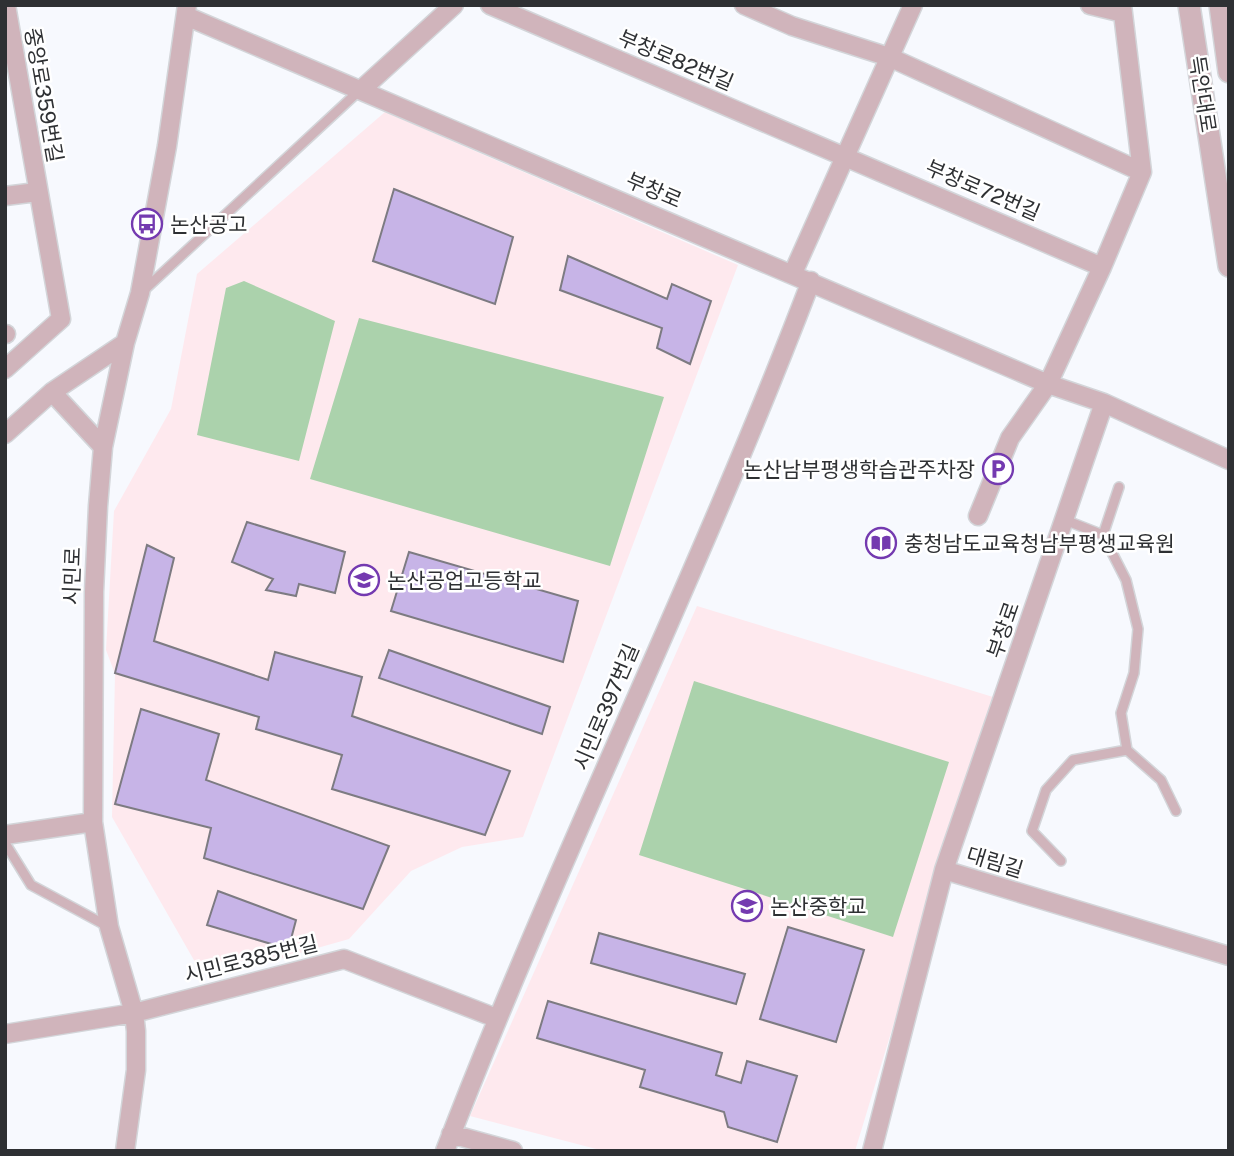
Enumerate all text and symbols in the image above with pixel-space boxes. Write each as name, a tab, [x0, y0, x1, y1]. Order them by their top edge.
street label: 부창로82번길	[615, 25, 737, 95]
street label: 중앙로359번길	[20, 26, 68, 164]
street label: 득안대로	[1185, 54, 1221, 134]
street label: 부창로72번길	[922, 155, 1044, 225]
street label: 부창로	[622, 167, 686, 213]
bus stop icon: 논산공고	[130, 207, 164, 241]
place label: 논산공고	[170, 212, 247, 237]
parking icon: 논산남부평생학습관주차장	[981, 452, 1015, 486]
place label: 논산남부평생학습관주차장	[743, 457, 975, 482]
library icon: 충청남도교육청남부평생교육원	[864, 526, 898, 560]
place label: 충청남도교육청남부평생교육원	[904, 531, 1174, 556]
street label: 시민로	[58, 547, 86, 605]
school or university icon: 논산공업고등학교	[347, 563, 381, 597]
place label: 논산공업고등학교	[387, 568, 542, 593]
street label: 부창로	[982, 599, 1024, 661]
street label: 시민로397번길	[568, 640, 644, 774]
street label: 대림길	[964, 842, 1026, 882]
school or university icon: 논산중학교	[730, 889, 764, 923]
place label: 논산중학교	[770, 894, 867, 919]
street label: 시민로385번길	[182, 930, 320, 988]

